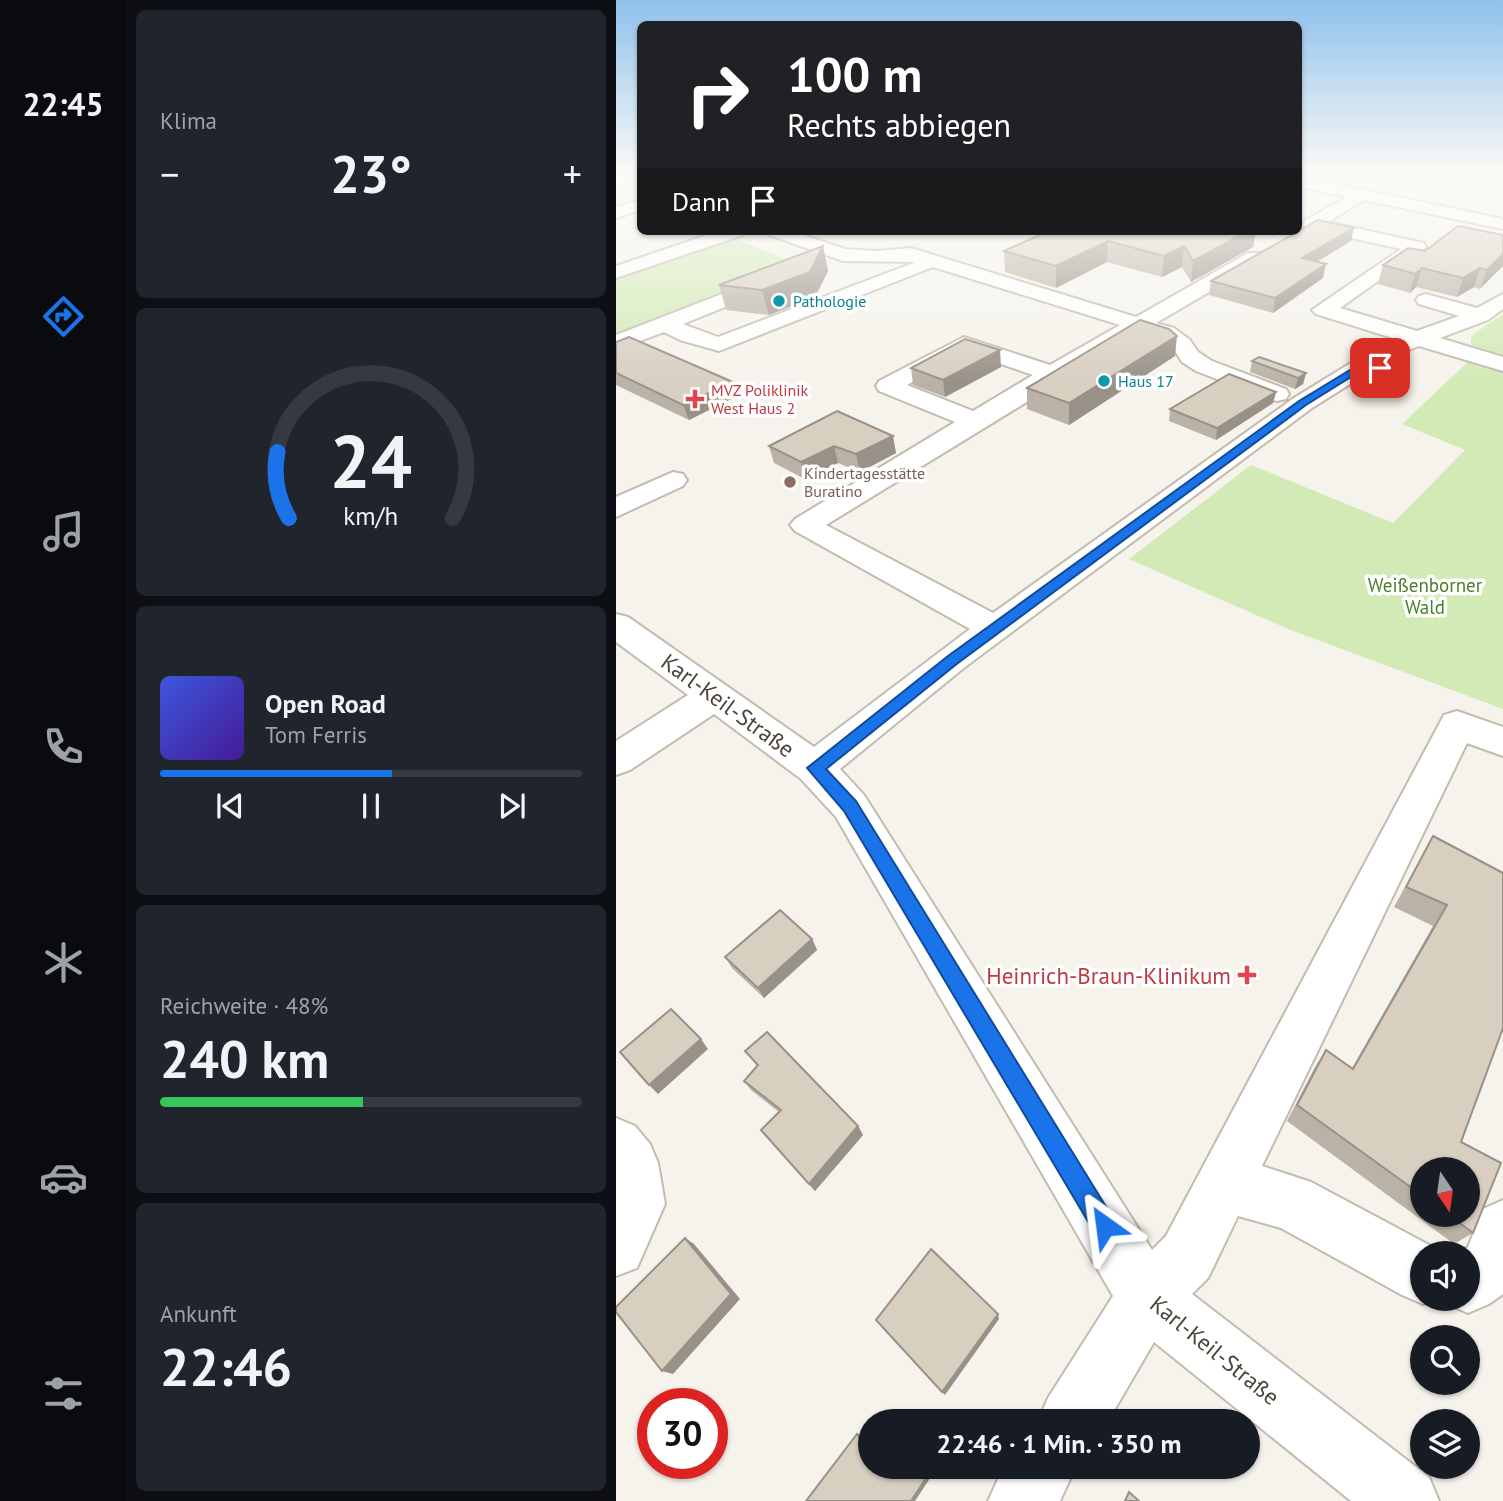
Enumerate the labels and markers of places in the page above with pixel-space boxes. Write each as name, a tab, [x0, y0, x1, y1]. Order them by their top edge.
place label: Pathologie	[793, 291, 866, 311]
marker: Pathologie	[771, 293, 787, 309]
pin	[1350, 338, 1410, 398]
place label: Haus 17	[1118, 371, 1174, 391]
marker: Haus 17	[1096, 373, 1112, 389]
place label: MVZ Poliklinik West Haus 2	[711, 380, 809, 418]
marker: MVZ Poliklinik West Haus 2	[685, 389, 705, 409]
place label: Kindertagesstätte Buratino	[804, 463, 925, 501]
marker: Kindertagesstätte Buratino	[782, 474, 798, 490]
place label: Heinrich-Braun-Klinikum	[986, 961, 1231, 990]
marker: Heinrich-Braun-Klinikum	[1237, 965, 1257, 985]

